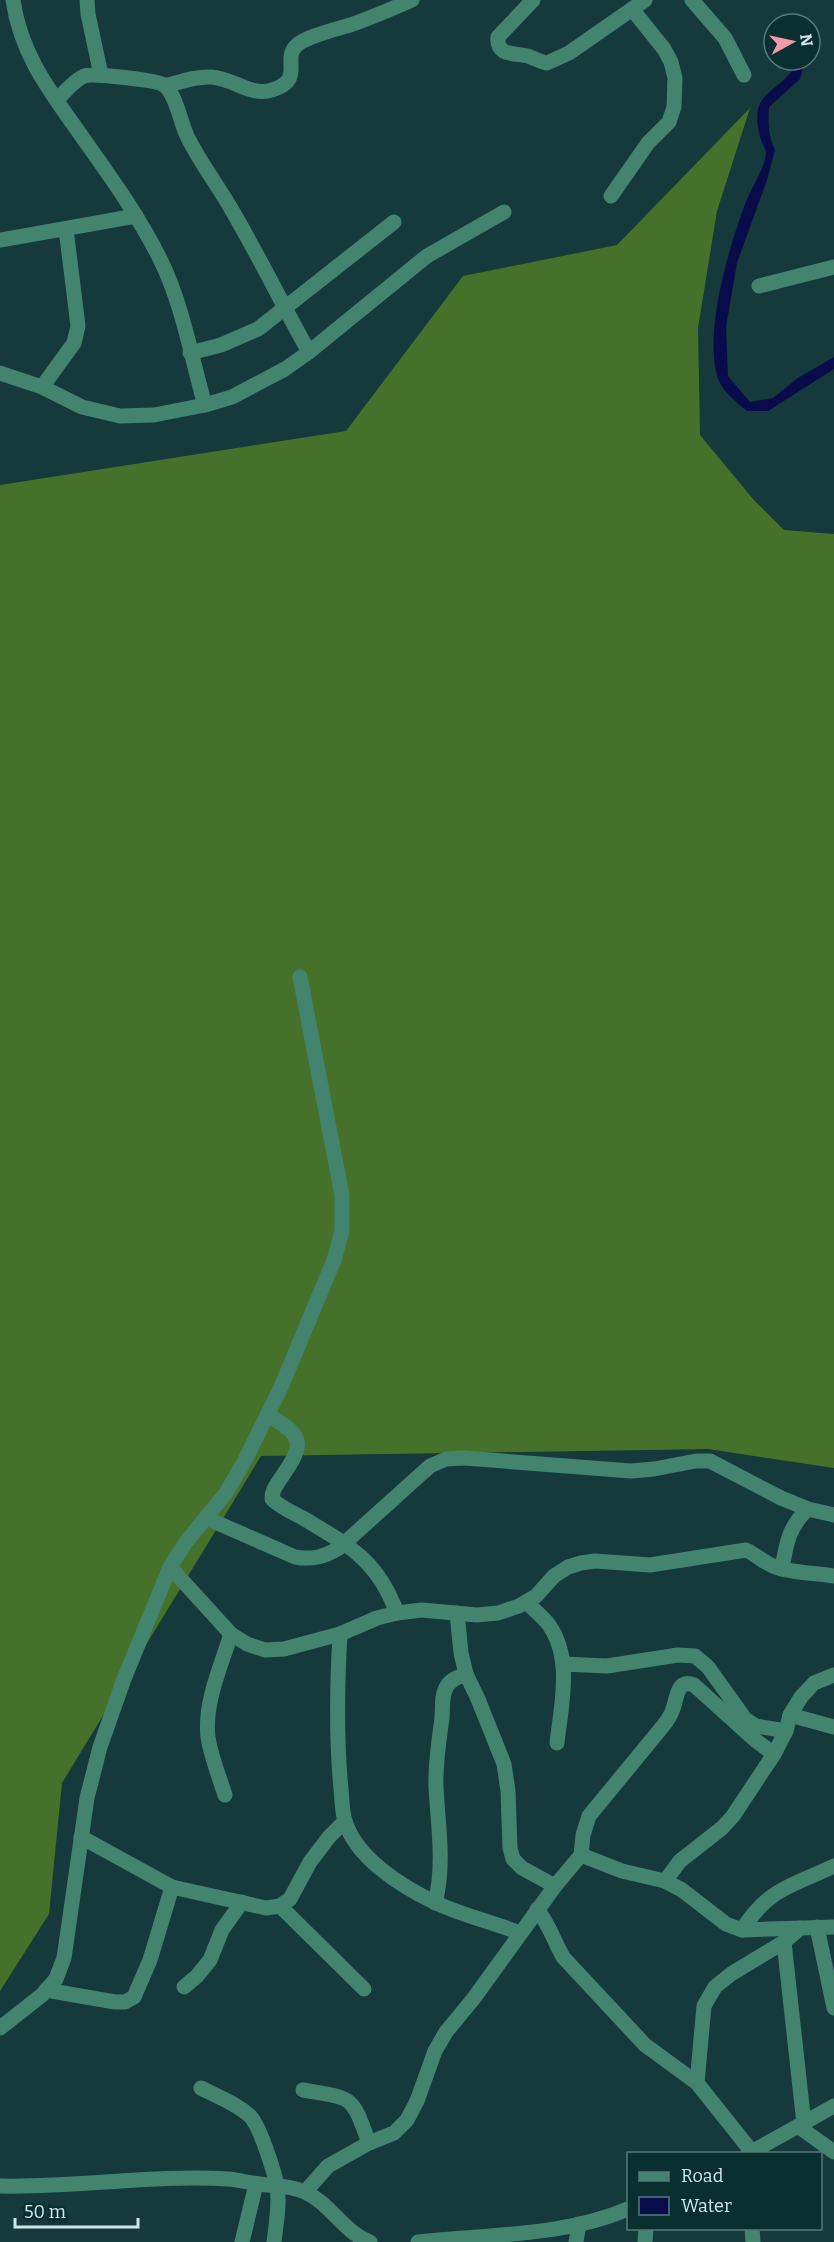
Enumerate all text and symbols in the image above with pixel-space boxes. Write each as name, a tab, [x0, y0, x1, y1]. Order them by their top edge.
north arrow	[762, 12, 822, 72]
text: N	[796, 33, 817, 47]
legend	[627, 2152, 822, 2230]
text: Road	[681, 2165, 724, 2187]
scale bar	[15, 2191, 138, 2229]
text: Water	[681, 2195, 732, 2217]
text: 50 m	[24, 2201, 66, 2223]

